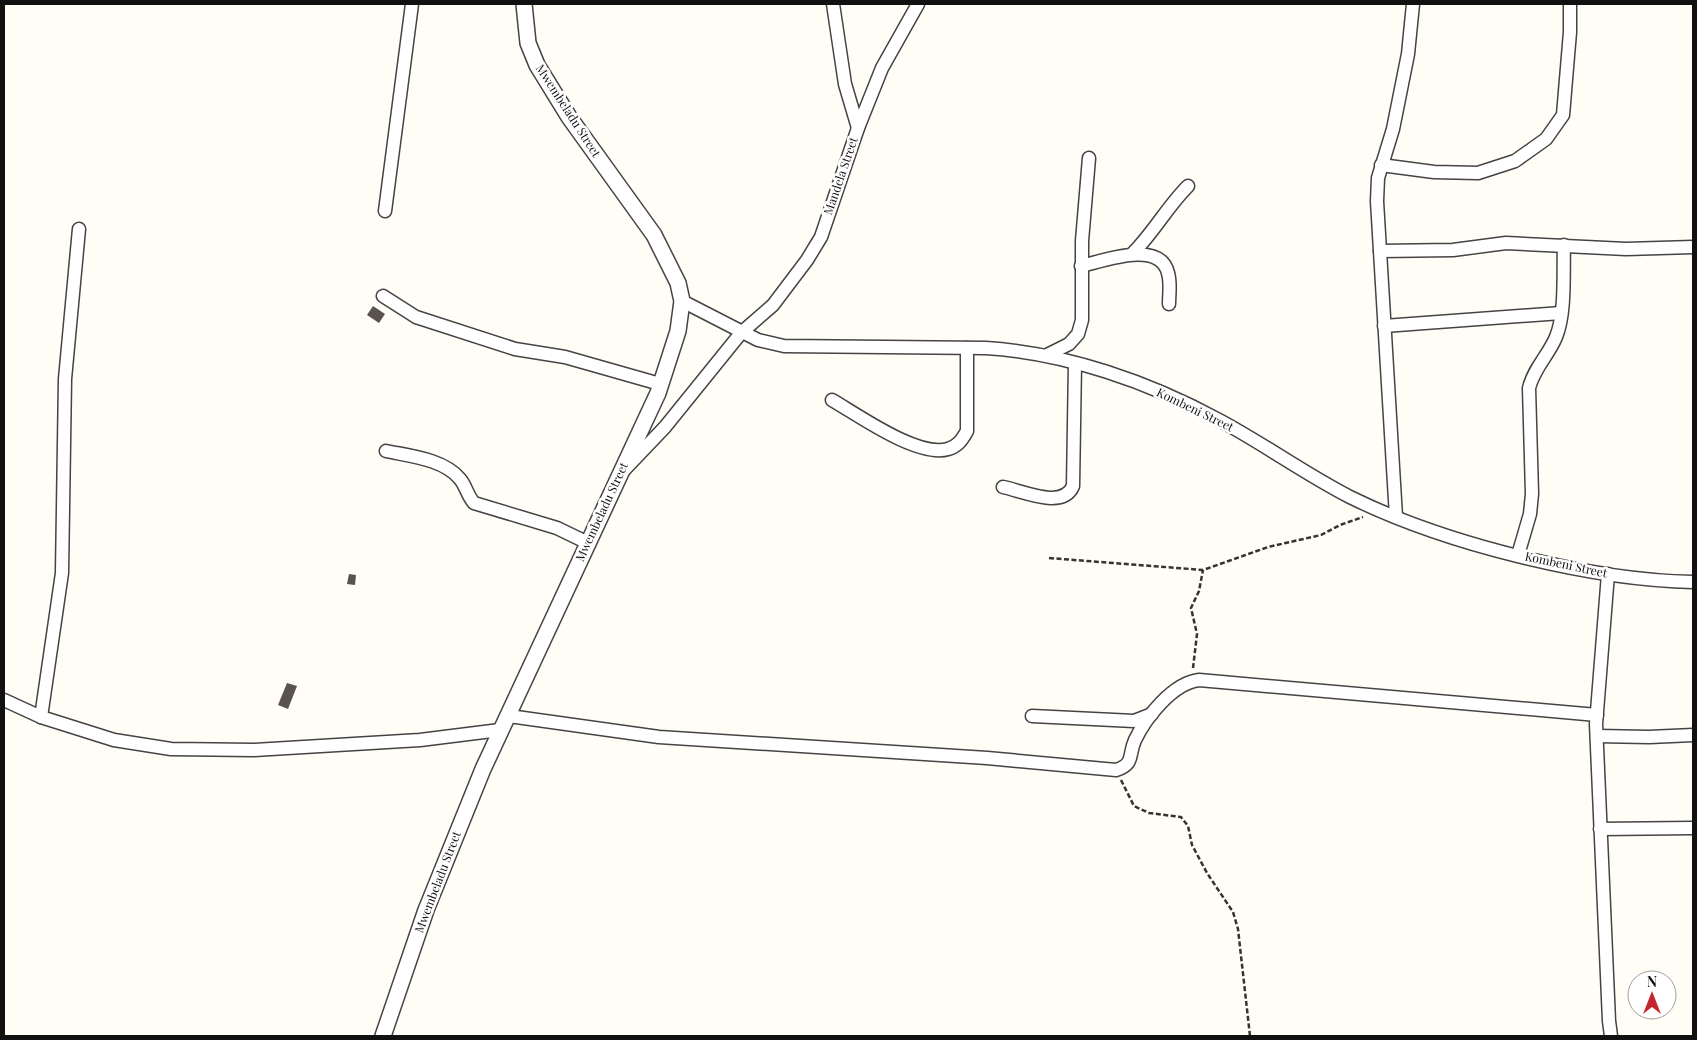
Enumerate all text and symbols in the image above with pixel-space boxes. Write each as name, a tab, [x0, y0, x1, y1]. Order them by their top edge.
street label: Mwembeladu Street	[533, 61, 605, 161]
street label: Mandela Street	[819, 134, 861, 217]
street label: Kombeni Street	[1154, 384, 1237, 435]
street label: Mwembeladu Street	[571, 459, 631, 564]
street label: Kombeni Street	[1524, 547, 1610, 581]
street label: Mwembeladu Street	[410, 828, 464, 935]
north arrow	[1627, 970, 1677, 1020]
text: N	[1647, 972, 1657, 991]

